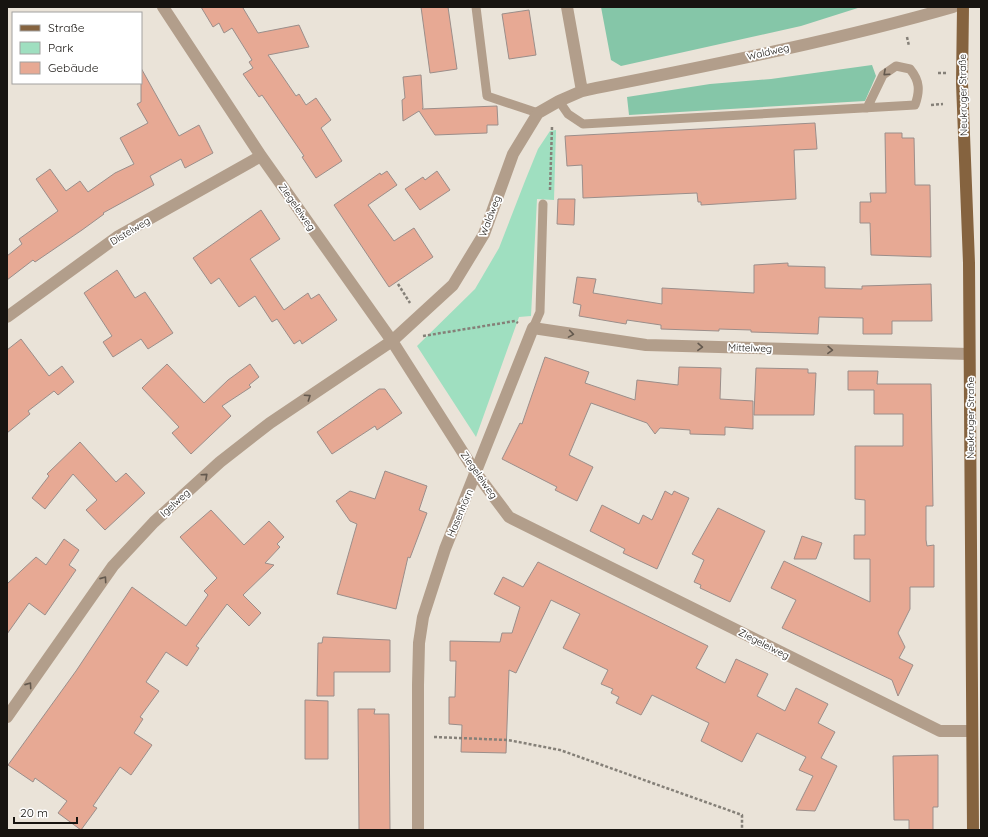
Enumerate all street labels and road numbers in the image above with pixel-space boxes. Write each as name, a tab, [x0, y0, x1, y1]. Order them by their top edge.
street label: Waldweg	[745, 41, 791, 63]
street label: Neukruger Straße	[956, 53, 970, 136]
street label: Ziegeleiweg	[276, 181, 318, 233]
street label: Waldweg	[476, 193, 504, 239]
street label: Distelweg	[108, 214, 152, 248]
street label: Mittelweg	[728, 341, 772, 355]
street label: Neukruger Straße	[964, 377, 977, 459]
street label: Ziegeleiweg	[458, 449, 500, 501]
street label: Igelweg	[157, 486, 193, 520]
street label: Hasenhörn	[444, 487, 476, 539]
street label: Ziegeleiweg	[736, 626, 792, 662]

